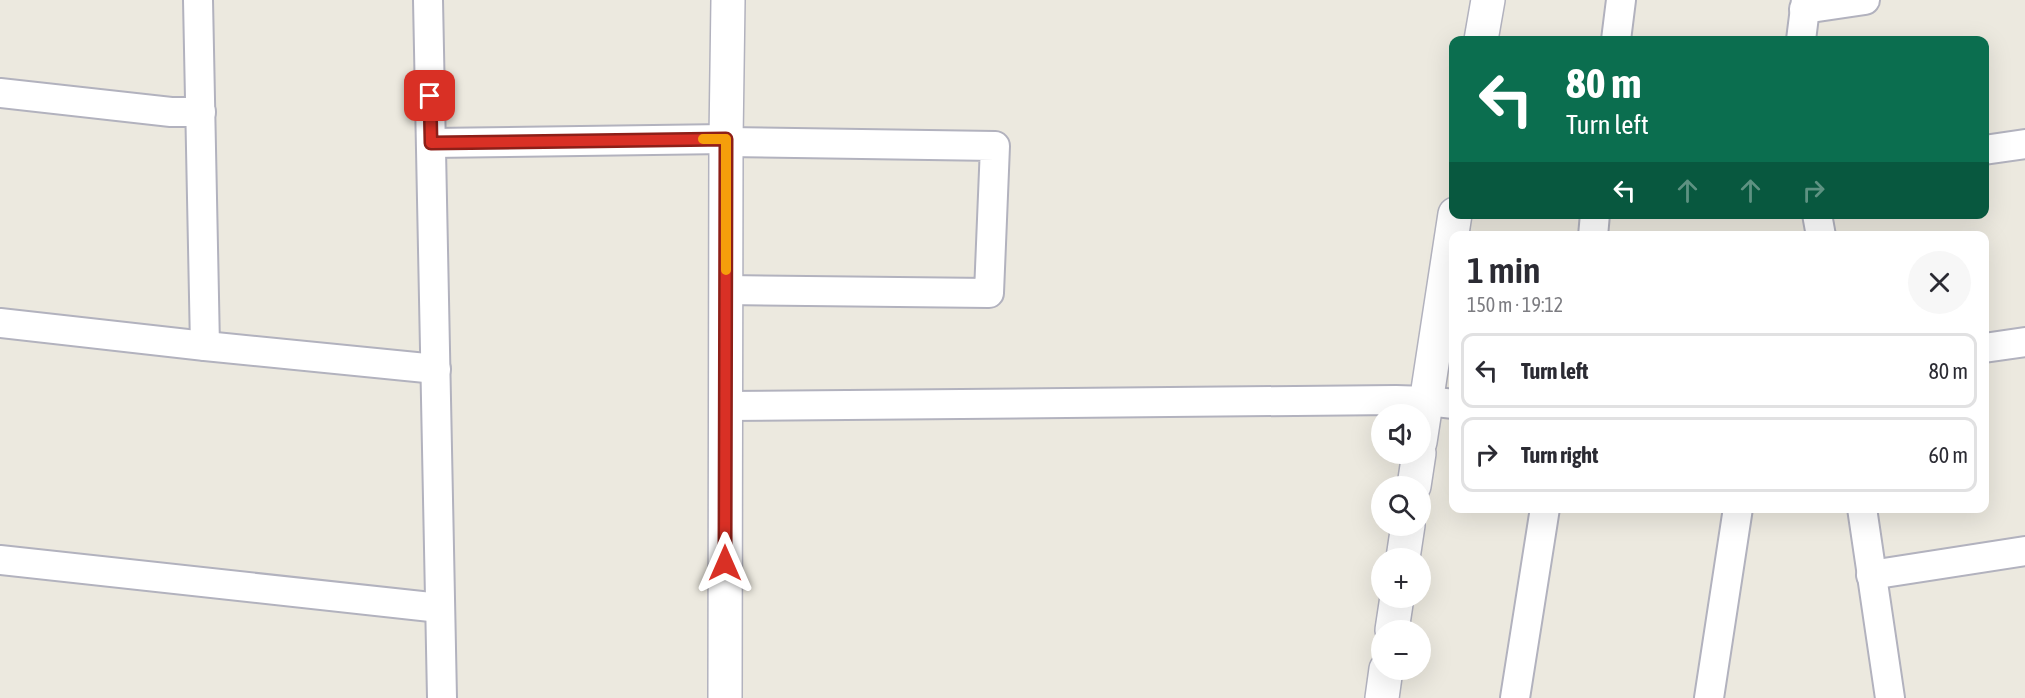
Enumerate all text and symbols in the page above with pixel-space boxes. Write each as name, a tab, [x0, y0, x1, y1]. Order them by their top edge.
text: 80 m	[1566, 59, 1641, 107]
icon: left	[1467, 60, 1545, 138]
pin	[404, 70, 455, 121]
icon: arrive	[413, 79, 446, 112]
text: Turn left	[1566, 109, 1649, 140]
icon: left	[1608, 174, 1641, 207]
icon: ahead	[1671, 174, 1704, 207]
icon: ahead	[1734, 174, 1767, 207]
icon: right	[1797, 174, 1830, 207]
text: 1 min	[1467, 249, 1541, 291]
button: close	[1908, 251, 1971, 314]
text: 150 m · 19:12	[1467, 293, 1563, 316]
icon: left	[1470, 354, 1503, 387]
text: Turn left	[1521, 358, 1588, 384]
text: 80 m	[1928, 358, 1968, 384]
map controls	[1371, 404, 1431, 680]
button: sound	[1371, 404, 1431, 464]
icon: right	[1470, 438, 1503, 471]
text: Turn right	[1521, 442, 1598, 468]
text: 60 m	[1928, 442, 1968, 468]
button: search	[1371, 476, 1431, 536]
position arrow	[693, 531, 757, 595]
button: +	[1371, 548, 1431, 608]
button: −	[1371, 620, 1431, 680]

